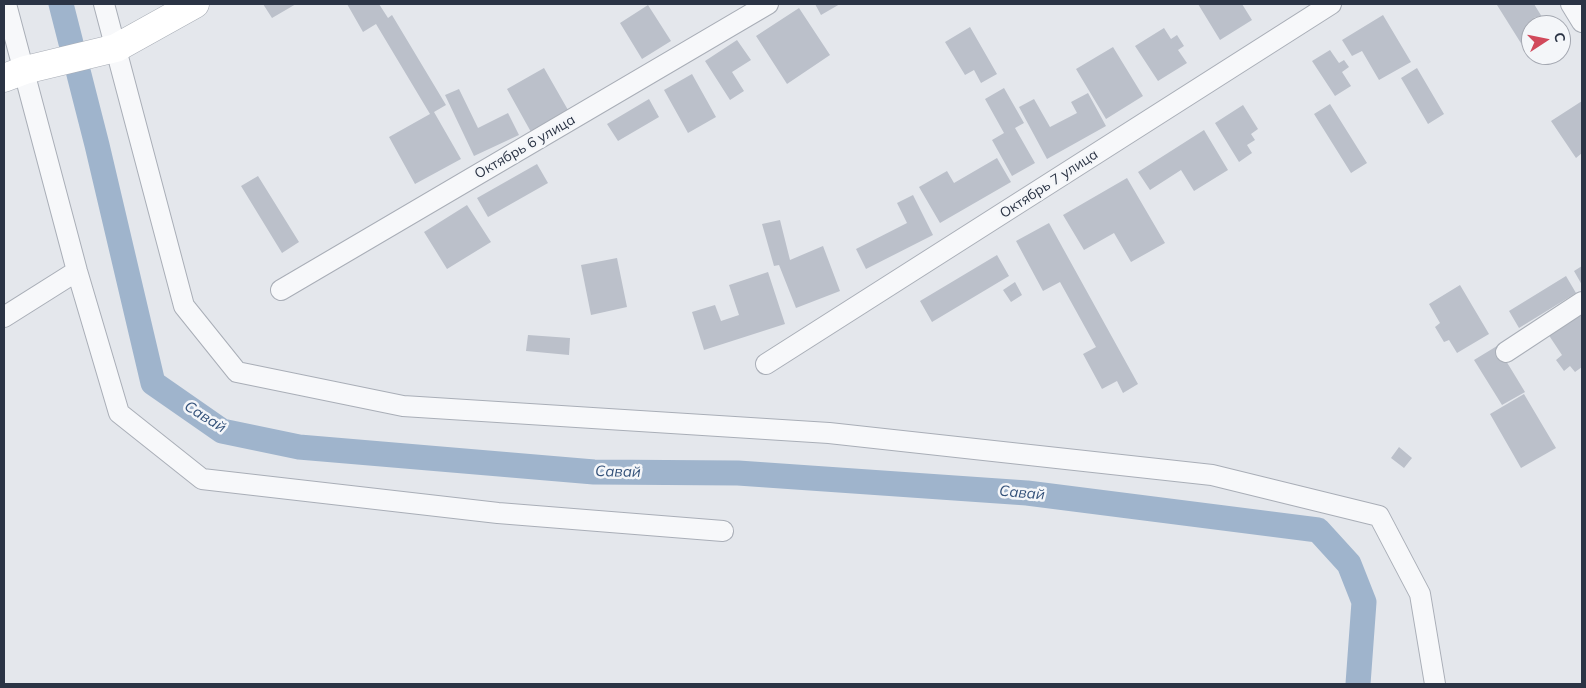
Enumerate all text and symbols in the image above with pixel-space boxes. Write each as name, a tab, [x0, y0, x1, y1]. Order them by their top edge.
north arrow	[1521, 15, 1571, 65]
text: С	[1550, 31, 1569, 44]
street label: Октябрь 6 улица	[472, 111, 578, 183]
street label: Октябрь 7 улица	[997, 146, 1101, 222]
water label: Савай	[181, 397, 229, 437]
water label: Савай	[595, 463, 641, 481]
water label: Савай	[998, 482, 1046, 504]

